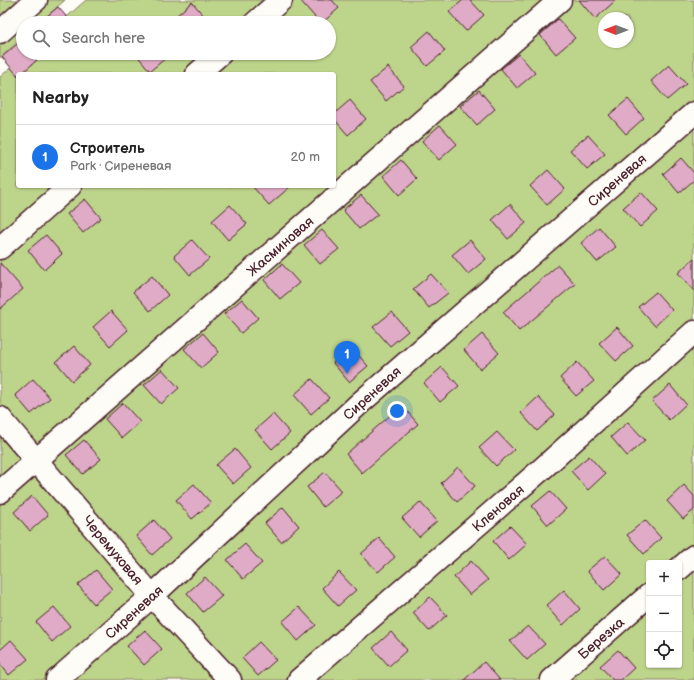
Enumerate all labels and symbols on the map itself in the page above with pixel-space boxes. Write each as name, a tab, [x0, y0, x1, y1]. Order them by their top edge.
north arrow	[598, 12, 634, 48]
street label: Сиреневая	[585, 150, 650, 210]
street label: Жасминовая	[243, 213, 317, 280]
pin: 1	[334, 341, 360, 374]
street label: Сиреневая	[340, 363, 405, 424]
your location	[387, 401, 407, 421]
street label: Кленовая	[469, 481, 528, 536]
street label: Черемуховая	[79, 512, 147, 589]
street label: Сиреневая	[102, 582, 167, 643]
street label: Березка	[575, 613, 628, 663]

